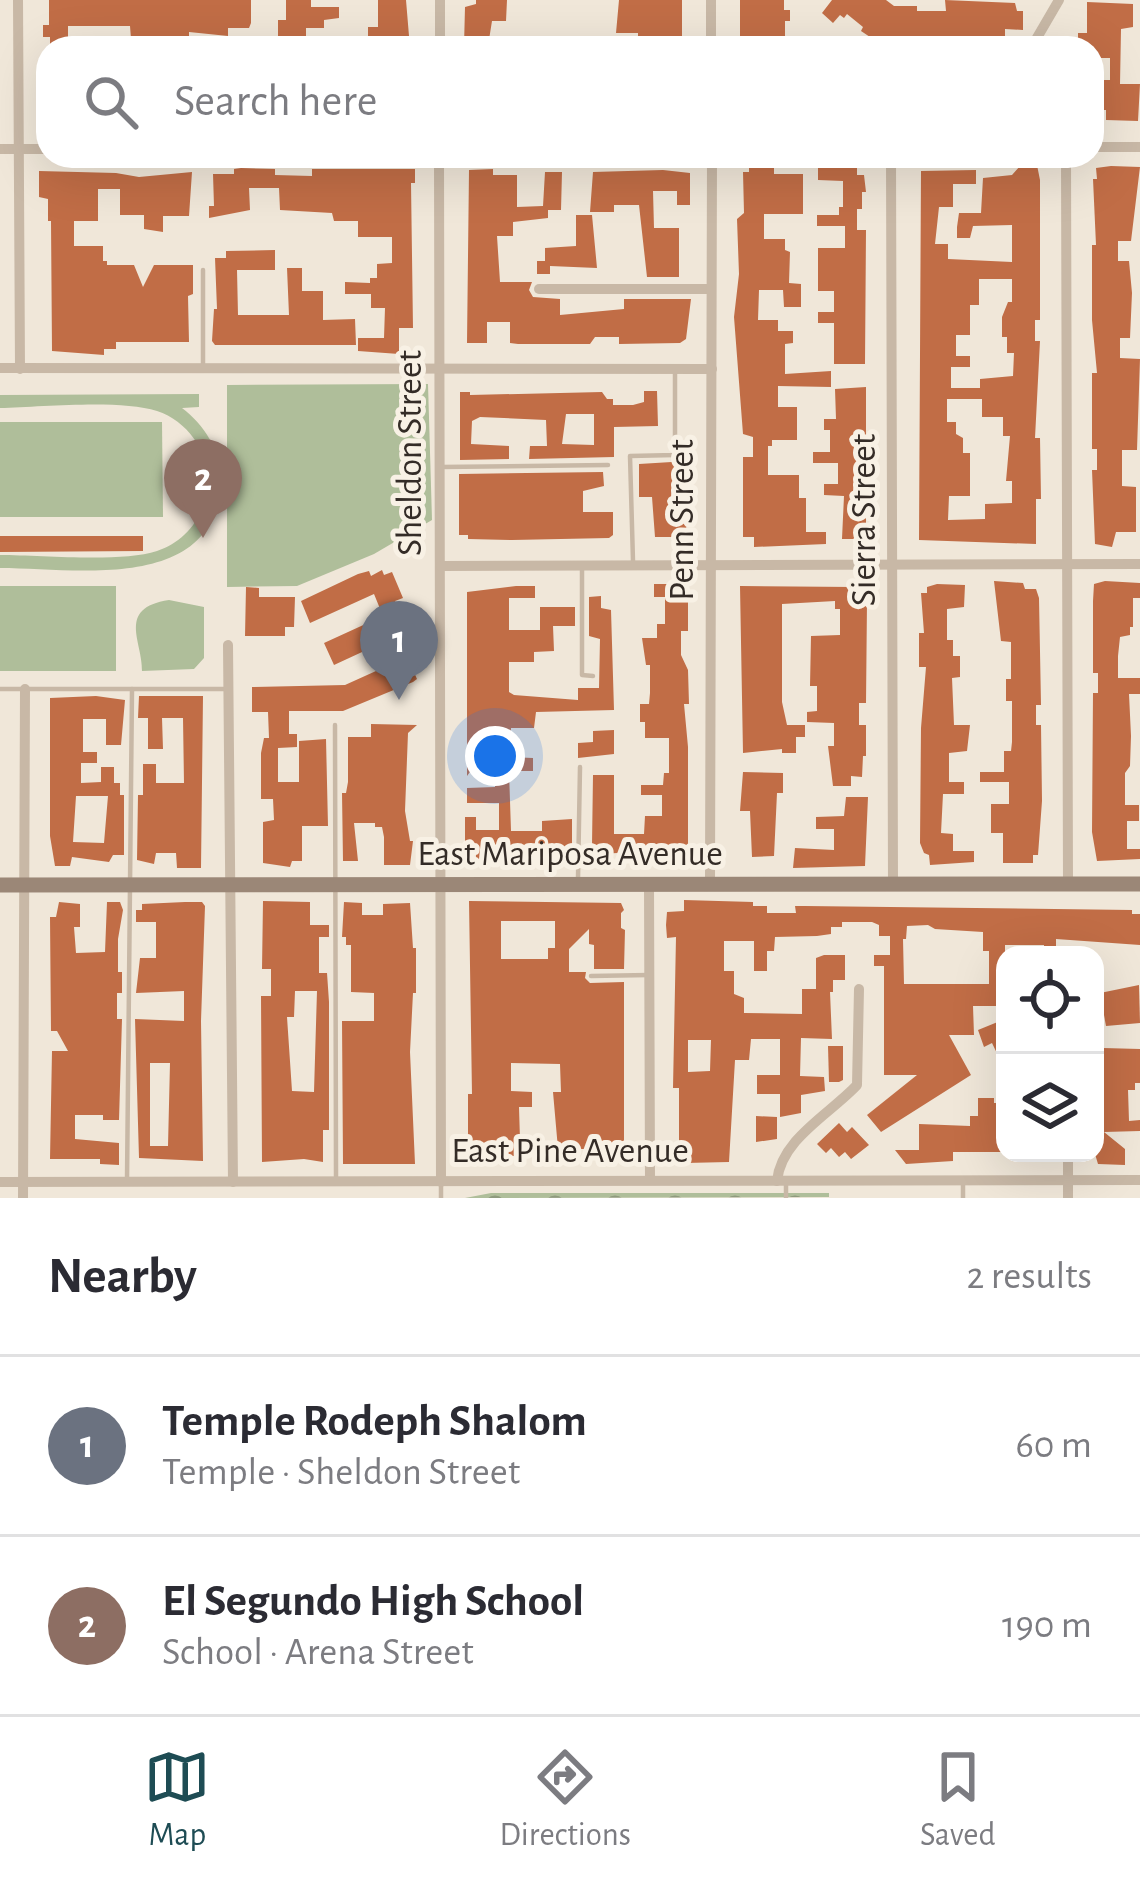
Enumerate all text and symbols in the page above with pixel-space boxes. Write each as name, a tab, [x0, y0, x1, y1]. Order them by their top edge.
search box	[36, 36, 1104, 168]
icon: search	[78, 69, 144, 135]
text: Search here	[174, 79, 377, 124]
street label: Sheldon Street	[392, 349, 428, 556]
street label: Sierra Street	[846, 433, 882, 606]
pin: 2	[164, 439, 242, 538]
street label: Penn Street	[664, 439, 700, 601]
pin: 1	[360, 601, 438, 700]
your location	[465, 726, 525, 786]
street label: East Mariposa Avenue	[417, 836, 723, 872]
map controls	[996, 946, 1104, 1162]
button: locate	[996, 946, 1104, 1054]
button: layers	[996, 1054, 1104, 1162]
street label: East Pine Avenue	[451, 1133, 689, 1169]
text: Nearby	[48, 1251, 197, 1302]
text: 2 results	[966, 1257, 1092, 1296]
text: Temple Rodeph Shalom	[162, 1399, 587, 1444]
text: 1	[80, 1426, 94, 1465]
text: 60 m	[1015, 1426, 1092, 1465]
text: Temple · Sheldon Street	[162, 1453, 520, 1492]
text: El Segundo High School	[162, 1579, 584, 1624]
text: 2	[78, 1606, 96, 1645]
text: 190 m	[1002, 1606, 1092, 1645]
text: School · Arena Street	[162, 1633, 474, 1672]
tab: Map	[144, 1744, 210, 1856]
tab: Directions	[499, 1744, 631, 1856]
tab: Saved	[920, 1744, 995, 1856]

